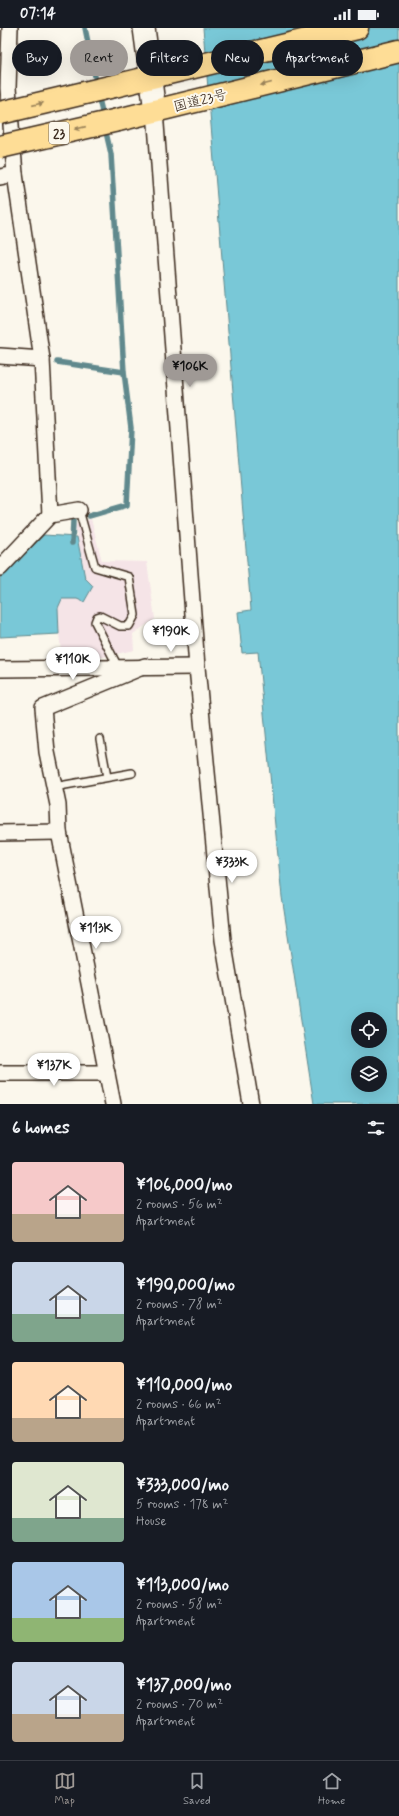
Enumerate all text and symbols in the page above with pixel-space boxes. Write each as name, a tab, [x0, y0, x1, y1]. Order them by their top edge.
text: 07:14	[20, 4, 56, 24]
chip: Buy	[12, 40, 62, 76]
chip: Rent	[70, 40, 128, 76]
chip: Filters	[136, 40, 203, 76]
chip: New	[211, 40, 264, 76]
chip: Apartment	[272, 40, 363, 76]
one-way arrow	[260, 81, 272, 87]
street label: 国道23号	[171, 86, 229, 116]
one-way arrow	[32, 101, 44, 107]
road number: 23	[49, 122, 69, 144]
one-way arrow	[74, 126, 86, 132]
pin: ¥106K	[162, 354, 218, 388]
text: ¥106K	[172, 358, 208, 375]
pin: ¥190K	[143, 619, 199, 653]
text: ¥190K	[152, 623, 190, 640]
pin: ¥110K	[45, 647, 101, 681]
text: ¥110K	[55, 651, 91, 668]
pin: ¥333K	[204, 850, 260, 884]
text: ¥333K	[215, 854, 249, 871]
pin: ¥113K	[68, 916, 124, 950]
text: ¥113K	[79, 920, 113, 937]
map controls	[351, 1012, 387, 1092]
button: locate	[351, 1012, 387, 1048]
pin: ¥137K	[26, 1053, 82, 1087]
button: layers	[351, 1056, 387, 1092]
text: ¥137K	[36, 1057, 72, 1074]
text: 6 homes	[12, 1117, 70, 1139]
icon: filters	[365, 1117, 387, 1139]
text: ¥106,000/mo	[136, 1174, 232, 1196]
icon: home	[44, 1178, 92, 1226]
text: 2 rooms · 56 m²	[136, 1196, 223, 1213]
text: Apartment	[136, 1213, 195, 1230]
text: ¥190,000/mo	[136, 1274, 235, 1296]
icon: home	[44, 1278, 92, 1326]
text: 2 rooms · 78 m²	[136, 1296, 223, 1313]
text: Apartment	[136, 1313, 195, 1330]
text: ¥110,000/mo	[136, 1374, 232, 1396]
icon: home	[44, 1378, 92, 1426]
text: 2 rooms · 66 m²	[136, 1396, 221, 1413]
text: Apartment	[136, 1413, 195, 1430]
text: ¥333,000/mo	[136, 1474, 229, 1496]
icon: home	[44, 1478, 92, 1526]
text: 5 rooms · 178 m²	[136, 1496, 228, 1513]
text: House	[136, 1513, 167, 1530]
text: ¥113,000/mo	[136, 1574, 229, 1596]
icon: home	[44, 1578, 92, 1626]
text: 2 rooms · 58 m²	[136, 1596, 223, 1613]
text: Apartment	[136, 1613, 195, 1630]
text: ¥137,000/mo	[136, 1674, 231, 1696]
icon: home	[44, 1678, 92, 1726]
text: 2 rooms · 70 m²	[136, 1696, 223, 1713]
text: Apartment	[136, 1713, 195, 1730]
tab: Map	[54, 1770, 76, 1808]
tab: Saved	[183, 1770, 211, 1808]
tab: Home	[318, 1770, 345, 1808]

